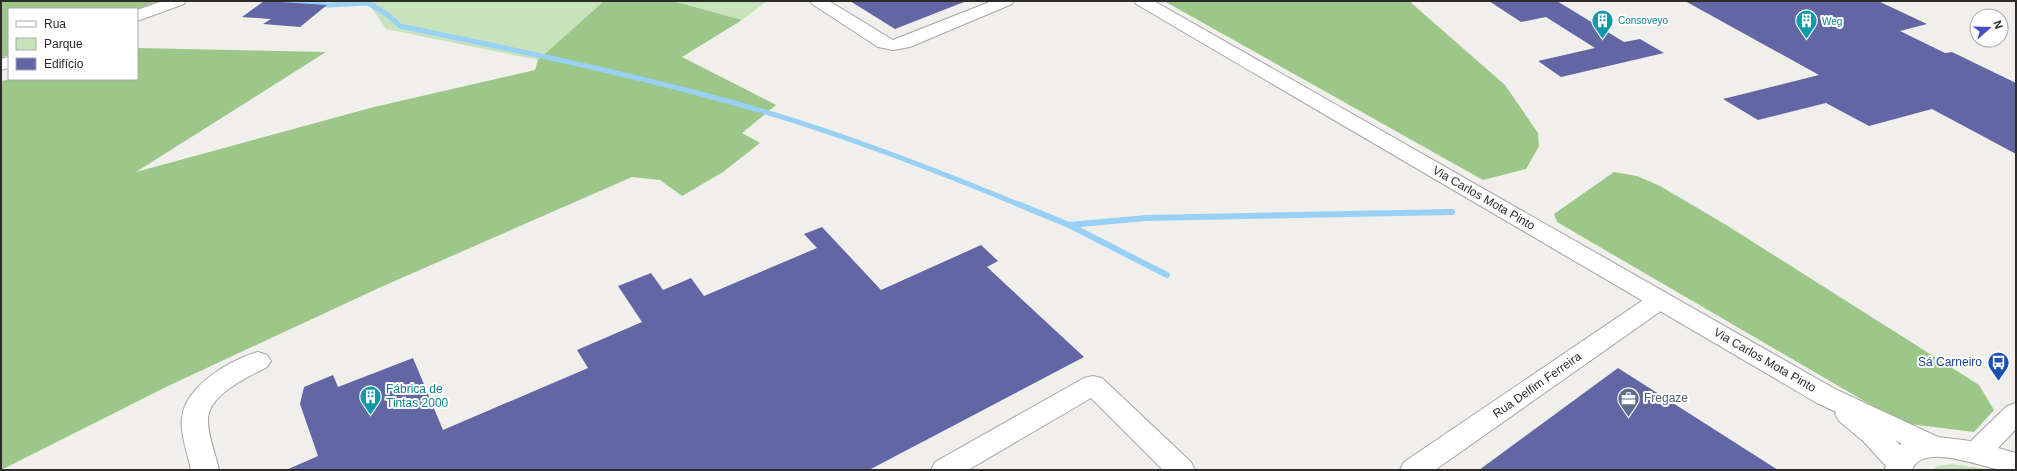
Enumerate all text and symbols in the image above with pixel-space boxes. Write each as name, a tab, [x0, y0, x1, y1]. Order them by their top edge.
building icon: Consoveyo	[1589, 7, 1615, 40]
legend	[8, 8, 138, 80]
building icon: Weg	[1794, 8, 1820, 41]
north arrow	[1969, 8, 2009, 48]
place label: Consoveyo	[1618, 15, 1668, 26]
place label: Weg	[1822, 16, 1842, 27]
text: Rua	[44, 17, 66, 31]
text: N	[1991, 19, 2005, 30]
text: Parque	[44, 37, 83, 51]
text: Edifício	[44, 57, 84, 71]
street label: Via Carlos Mota Pinto	[1430, 163, 1538, 233]
street label: Via Carlos Mota Pinto	[1711, 325, 1819, 395]
street label: Rua Delfim Ferreira	[1490, 349, 1584, 421]
bus stop icon: Sá Carneiro	[1985, 349, 2011, 382]
place label: Sá Carneiro	[1918, 355, 1982, 369]
place label: Fábrica de Tintas 2000	[386, 382, 449, 410]
building icon: Fábrica de Tintas 2000	[358, 383, 384, 416]
office icon: Fregaze	[1615, 385, 1641, 418]
place label: Fregaze	[1644, 391, 1688, 405]

